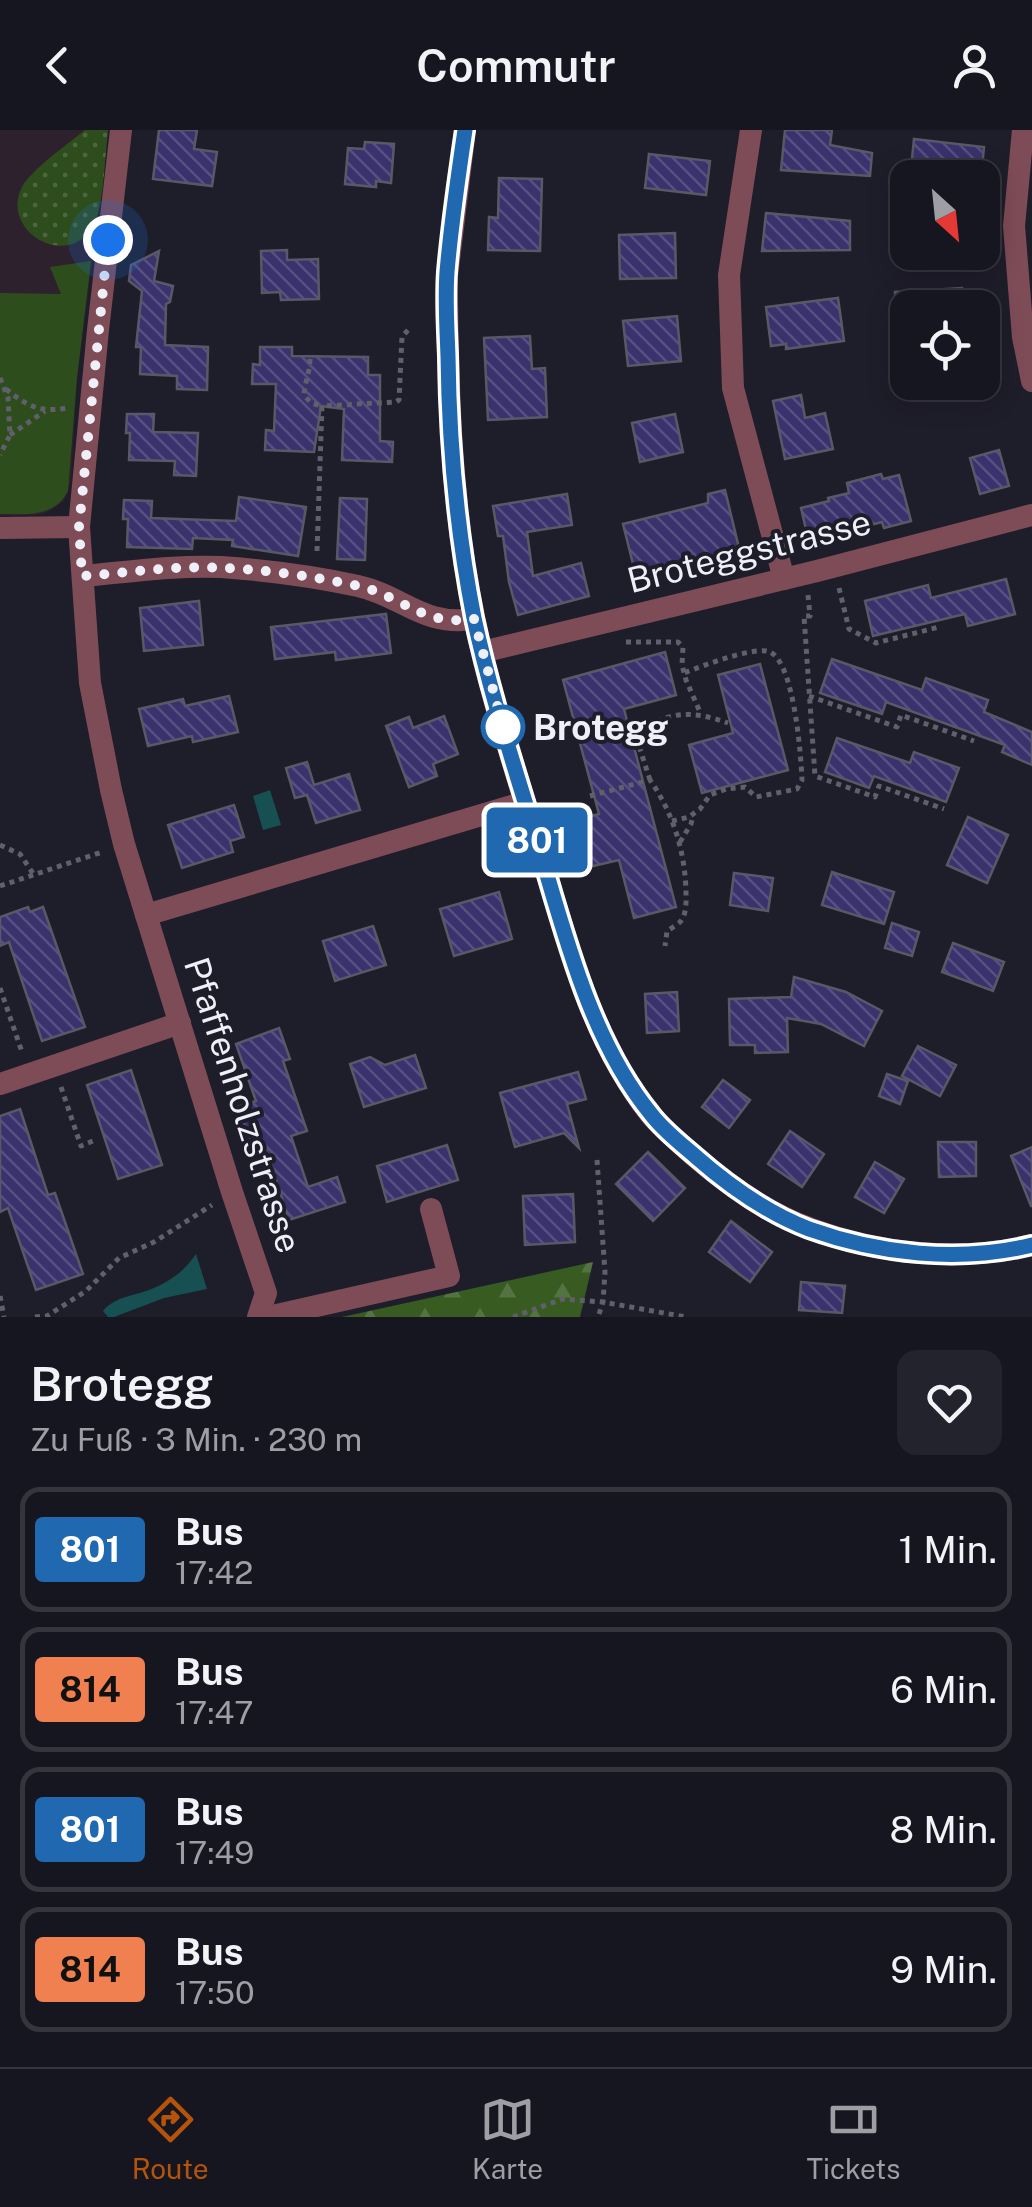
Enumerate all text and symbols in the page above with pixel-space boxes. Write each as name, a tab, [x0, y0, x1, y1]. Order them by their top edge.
icon: back	[30, 38, 85, 93]
icon: person	[947, 38, 1002, 93]
text: Commutr	[416, 39, 616, 92]
north arrow	[890, 160, 1000, 270]
map controls	[890, 160, 1000, 400]
your location	[83, 215, 133, 265]
button: locate	[890, 290, 1000, 400]
street label: Broteggstrasse	[623, 501, 875, 601]
marker: Brotegg	[482, 706, 524, 748]
place label: Brotegg	[533, 707, 669, 748]
line badge: 801	[480, 808, 594, 872]
text: 801	[507, 820, 567, 861]
street label: Pfaffenholzstrasse	[176, 952, 310, 1258]
button: heart	[897, 1350, 1002, 1455]
text: Brotegg	[30, 1355, 214, 1412]
text: Zu Fuß · 3 Min. · 230 m	[30, 1421, 362, 1458]
text: Bus	[175, 1509, 244, 1554]
text: 1 Min.	[899, 1527, 997, 1572]
text: 801	[60, 1529, 120, 1570]
text: 17:42	[175, 1554, 253, 1591]
text: Bus	[175, 1649, 244, 1694]
text: 6 Min.	[890, 1667, 997, 1712]
text: 814	[59, 1669, 121, 1710]
text: 17:47	[175, 1694, 254, 1731]
text: Bus	[175, 1789, 244, 1834]
text: 8 Min.	[889, 1807, 997, 1852]
text: 801	[60, 1809, 120, 1850]
text: 17:49	[175, 1834, 254, 1871]
text: Bus	[175, 1929, 244, 1974]
text: 9 Min.	[890, 1947, 997, 1992]
text: 814	[59, 1949, 121, 1990]
text: 17:50	[175, 1974, 255, 2011]
tab: Route	[132, 2092, 209, 2185]
tab: Karte	[472, 2092, 543, 2185]
tab: Tickets	[806, 2092, 900, 2185]

